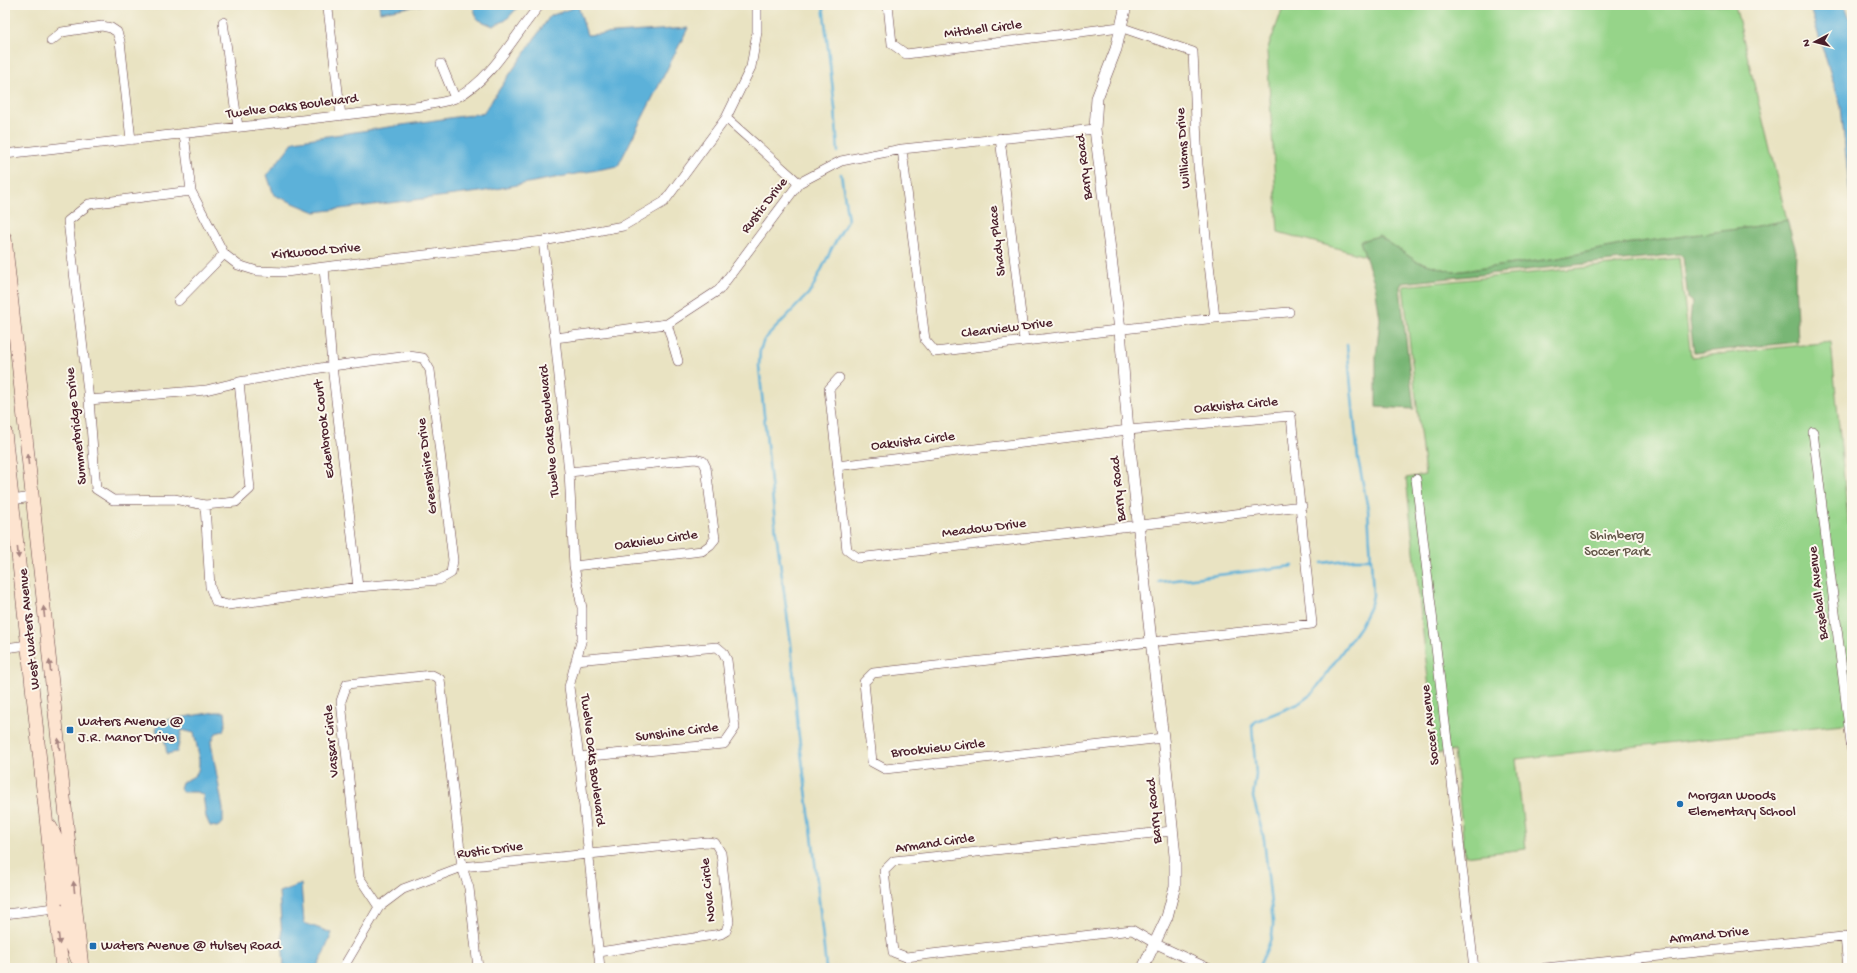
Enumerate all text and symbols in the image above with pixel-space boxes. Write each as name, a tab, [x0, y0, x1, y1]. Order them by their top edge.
street label: Mitchell Circle	[943, 17, 1024, 43]
north arrow	[1795, 22, 1835, 62]
text: N	[1801, 39, 1813, 47]
street label: Twelve Oaks Boulevard	[224, 90, 361, 124]
street label: Williams Drive	[1173, 106, 1195, 189]
street label: Barry Road	[1072, 132, 1098, 202]
street label: Rustic Drive	[738, 174, 793, 237]
street label: Shady Place	[985, 204, 1011, 277]
street label: Kirkwood Drive	[271, 240, 362, 264]
street label: Clearview Drive	[960, 315, 1054, 343]
street label: Twelve Oaks Boulevard	[536, 362, 564, 499]
street label: Summerbridge Drive	[62, 366, 92, 485]
street label: Edenbrook Court	[310, 377, 339, 479]
street label: Oakvista Circle	[1193, 394, 1279, 418]
street label: Greenshire Drive	[414, 416, 442, 515]
street label: Oakvista Circle	[870, 428, 957, 456]
one-way arrow	[25, 452, 31, 465]
street label: Barry Road	[1107, 454, 1131, 524]
street label: Meadow Drive	[941, 515, 1028, 543]
street label: Oakview Circle	[613, 527, 699, 555]
park label: Shimberg Soccer Park	[1584, 528, 1651, 561]
street label: Baseball Avenue	[1805, 545, 1833, 642]
one-way arrow	[15, 547, 21, 559]
street label: West Waters Avenue	[15, 567, 45, 690]
one-way arrow	[41, 606, 48, 618]
one-way arrow	[47, 660, 54, 672]
street label: Soccer Avenue	[1418, 683, 1444, 766]
street label: Twelve Oaks Boulevard	[575, 692, 609, 829]
street label: Vassar Circle	[320, 703, 344, 779]
place label: Waters Avenue @ J.R. Manor Drive	[78, 714, 183, 747]
street label: Sunshine Circle	[635, 719, 720, 747]
marker: Waters Avenue @ J.R. Manor Drive	[65, 725, 75, 735]
street label: Brookview Circle	[889, 736, 986, 762]
one-way arrow	[55, 738, 62, 750]
street label: Barry Road	[1143, 776, 1167, 846]
place label: Morgan Woods Elementary School	[1688, 788, 1796, 821]
marker: Morgan Woods Elementary School	[1675, 799, 1685, 809]
street label: Armand Circle	[894, 830, 976, 858]
street label: Rustic Drive	[456, 838, 525, 863]
street label: Nova Circle	[697, 856, 721, 923]
one-way arrow	[71, 881, 77, 893]
street label: Armand Drive	[1669, 923, 1750, 949]
one-way arrow	[55, 933, 62, 945]
place label: Waters Avenue @ Hulsey Road	[101, 938, 282, 955]
marker: Waters Avenue @ Hulsey Road	[88, 941, 98, 951]

